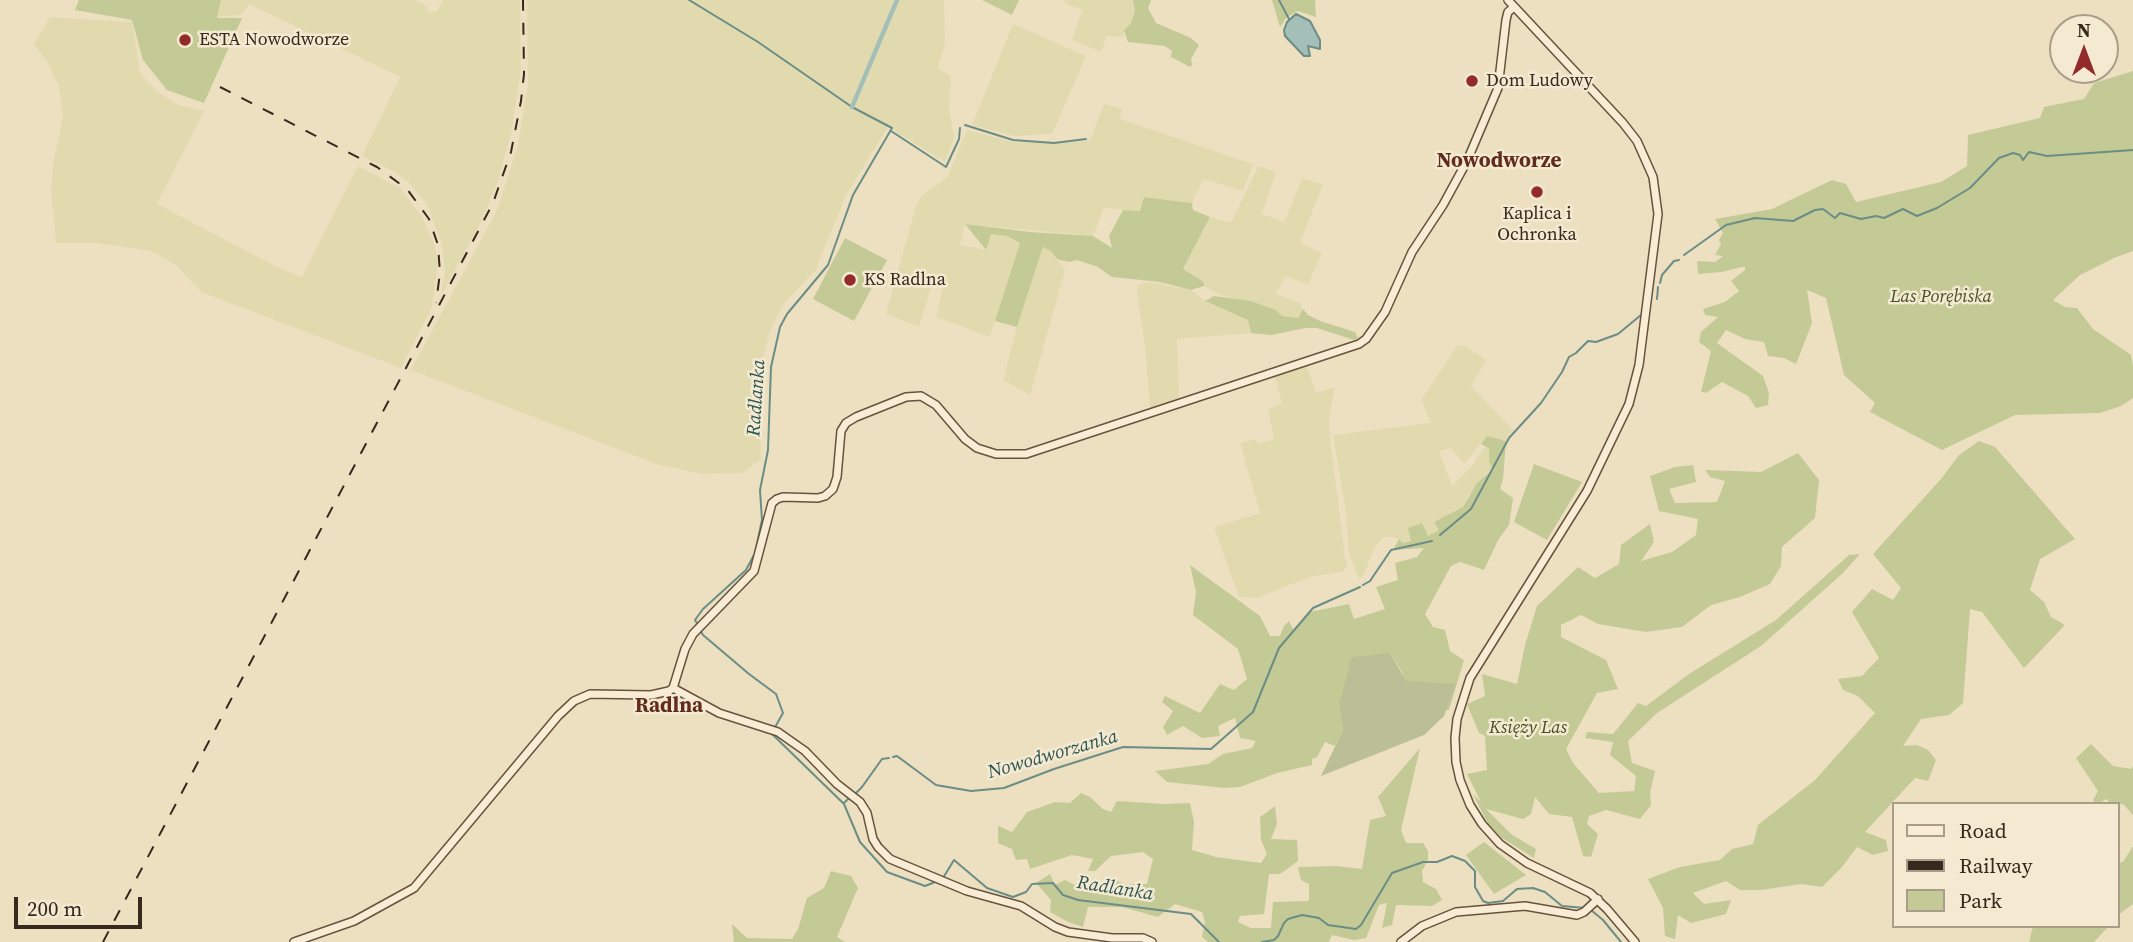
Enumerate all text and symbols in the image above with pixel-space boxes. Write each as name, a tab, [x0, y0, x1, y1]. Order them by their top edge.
north arrow	[2049, 14, 2119, 84]
text: N	[2077, 17, 2091, 43]
place label: ESTA Nowodworze	[199, 29, 349, 51]
marker: ESTA Nowodworze	[177, 32, 193, 48]
place label: Dom Ludowy	[1486, 70, 1593, 92]
marker: Dom Ludowy	[1464, 73, 1480, 89]
district label: Nowodworze	[1437, 149, 1561, 175]
marker: Kaplica i Ochronka	[1529, 184, 1545, 200]
place label: Kaplica i Ochronka	[1497, 203, 1577, 246]
place label: KS Radlna	[864, 269, 946, 291]
marker: KS Radlna	[842, 272, 858, 288]
park label: Las Porębiska	[1890, 286, 1992, 308]
water label: Radlanka	[743, 359, 771, 437]
district label: Radlna	[635, 694, 703, 720]
park label: Księży Las	[1489, 717, 1567, 739]
water label: Nowodworzanka	[985, 726, 1121, 784]
legend	[1892, 802, 2119, 928]
text: Road	[1959, 816, 2007, 845]
text: Railway	[1959, 851, 2033, 880]
water label: Radlanka	[1075, 872, 1155, 906]
scale bar	[18, 883, 145, 927]
text: Park	[1959, 886, 2002, 915]
text: 200 m	[27, 894, 82, 923]

